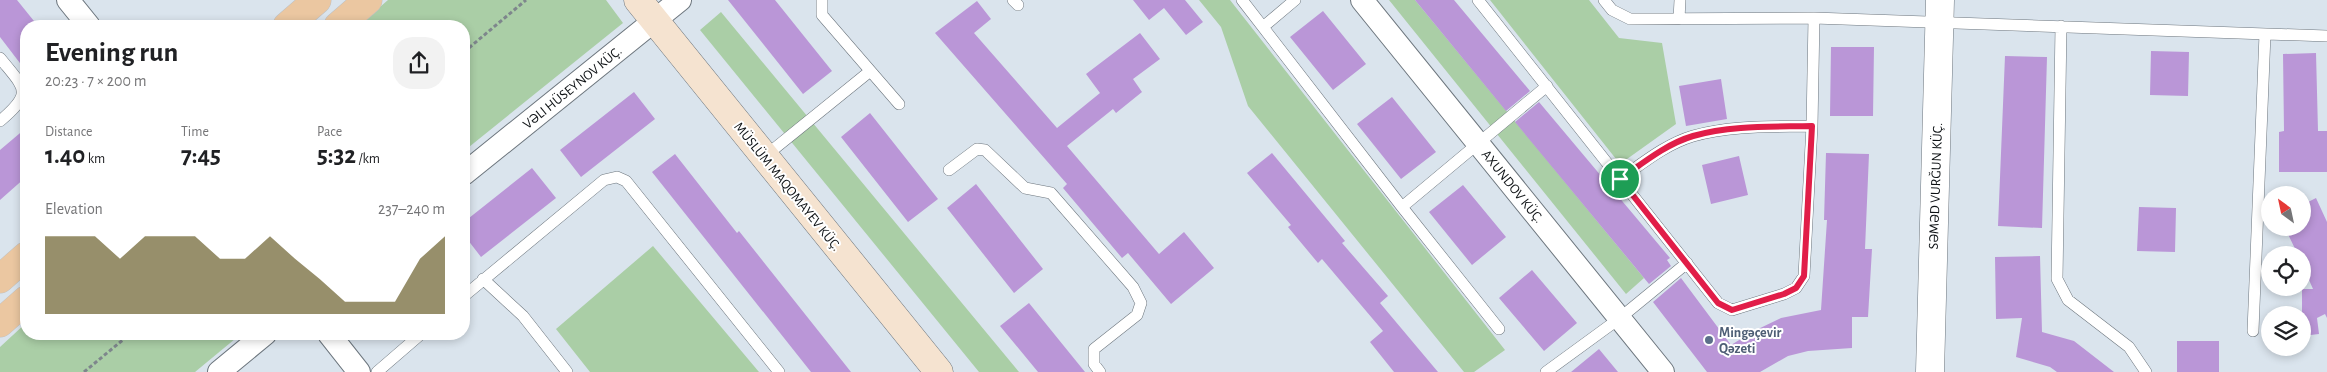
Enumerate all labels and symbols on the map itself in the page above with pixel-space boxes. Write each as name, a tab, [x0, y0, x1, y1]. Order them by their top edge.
street label: VƏLI HÜSEYNOV KÜÇ.	[519, 41, 625, 132]
street label: MÜSLÜM MAQOMAYEV KÜÇ.	[731, 118, 846, 254]
street label: SƏMƏD VURĞUN KÜÇ.	[1924, 122, 1945, 250]
street label: AXUNDOV KÜÇ.	[1479, 146, 1548, 226]
pin	[1599, 158, 1641, 200]
north arrow	[2261, 186, 2311, 236]
place label: Mingəçevir Qəzeti	[1719, 326, 1782, 356]
marker: Mingəçevir Qəzeti	[1703, 334, 1715, 346]

